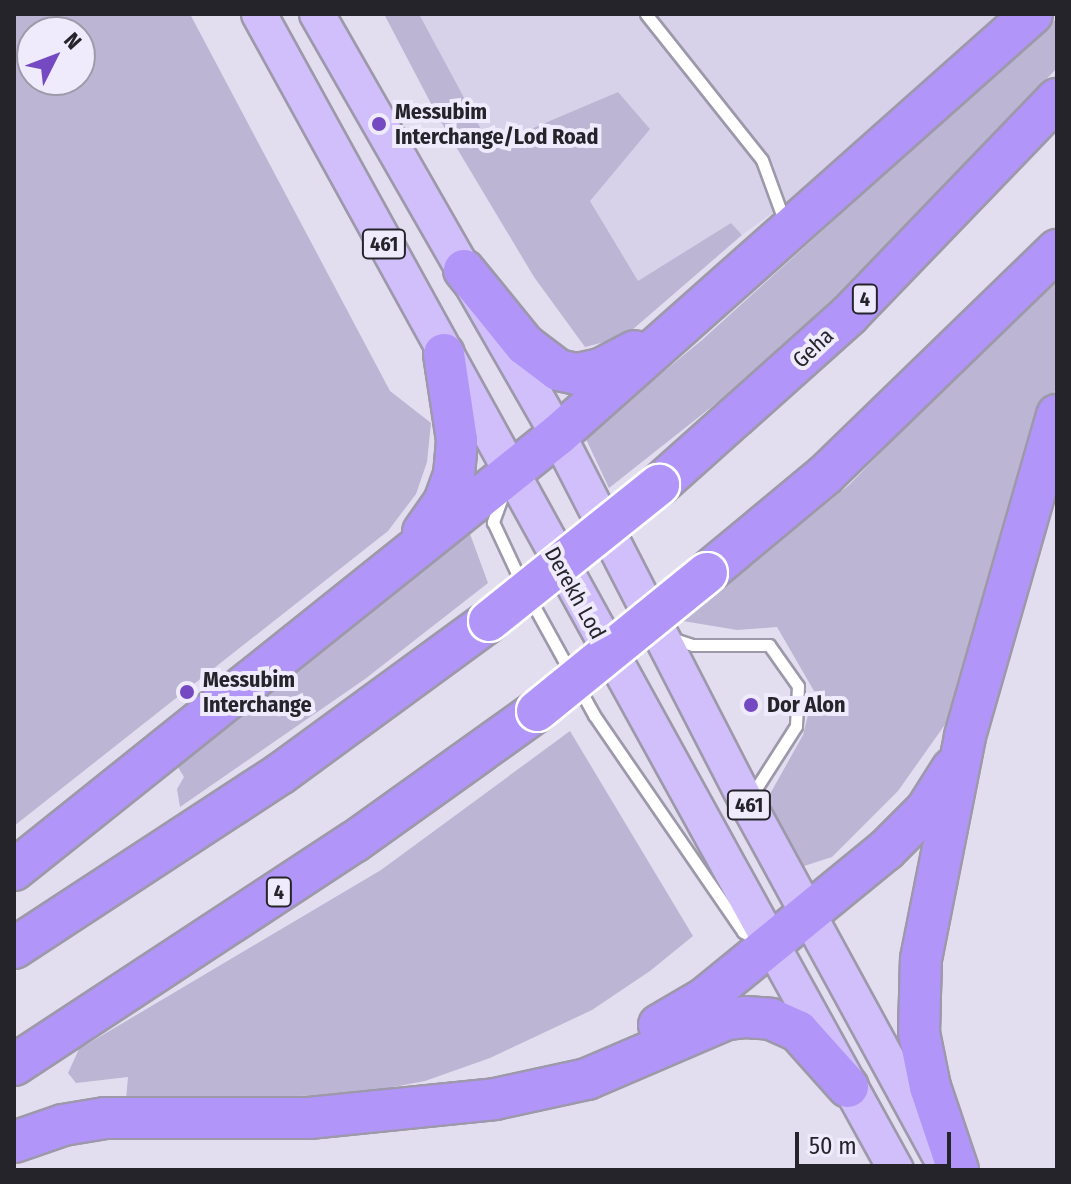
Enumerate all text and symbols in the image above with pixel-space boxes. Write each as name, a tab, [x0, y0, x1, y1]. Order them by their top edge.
north arrow	[16, 16, 96, 96]
text: N	[58, 27, 87, 55]
place label: Messubim Interchange/Lod Road	[395, 98, 598, 150]
marker: Messubim Interchange/Lod Road	[370, 115, 388, 133]
road number: 461	[360, 228, 408, 260]
road number: 4	[851, 283, 879, 315]
street label: Geha	[787, 323, 839, 373]
street label: Derekh Lod	[539, 542, 611, 644]
place label: Messubim Interchange	[203, 666, 312, 718]
marker: Messubim Interchange	[178, 683, 196, 701]
place label: Dor Alon	[767, 692, 846, 718]
marker: Dor Alon	[742, 696, 760, 714]
road number: 461	[725, 789, 773, 821]
road number: 4	[265, 876, 293, 908]
scale bar	[799, 1116, 955, 1166]
text: 50 m	[809, 1132, 857, 1160]

